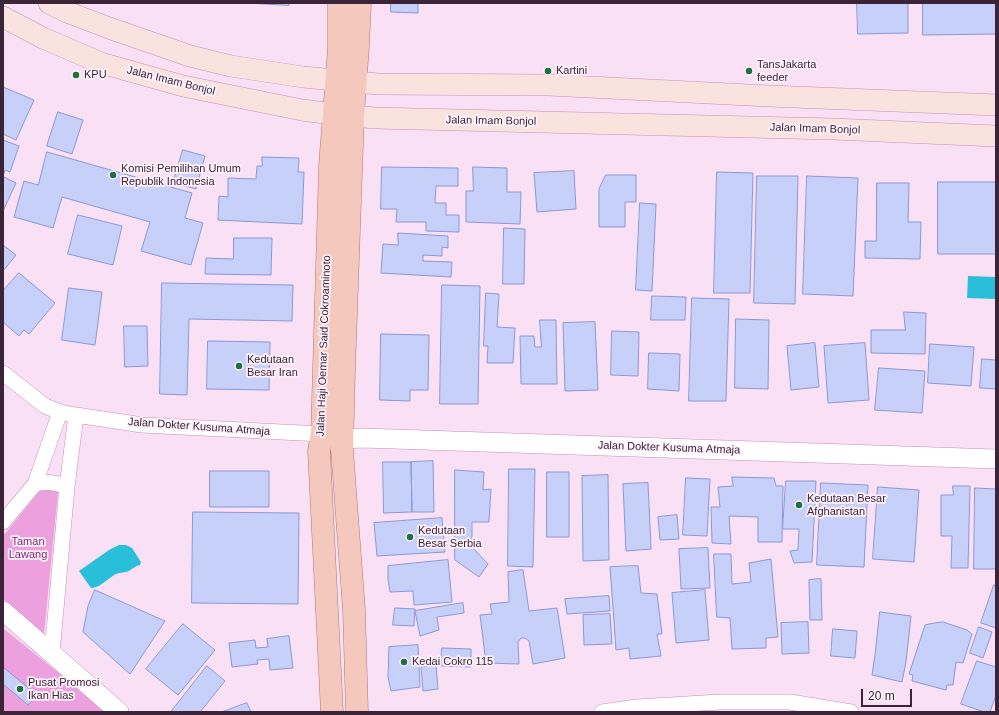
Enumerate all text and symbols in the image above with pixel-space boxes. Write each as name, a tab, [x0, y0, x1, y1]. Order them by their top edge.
place label: TansJakarta feeder	[757, 58, 816, 84]
street label: Jalan Imam Bonjol	[126, 64, 216, 98]
place label: Kartini	[556, 64, 587, 78]
marker: Kartini	[543, 66, 553, 76]
marker: TansJakarta feeder	[744, 66, 754, 76]
place label: KPU	[84, 68, 107, 82]
marker: KPU	[71, 70, 81, 80]
street label: Jalan Imam Bonjol	[446, 114, 536, 128]
street label: Jalan Imam Bonjol	[770, 121, 860, 137]
place label: Komisi Pemilihan Umum Republik Indonesia	[121, 162, 241, 188]
marker: Komisi Pemilihan Umum Republik Indonesia	[108, 170, 118, 180]
street label: Jalan Haji Oemar Said Cokroaminoto	[314, 255, 334, 437]
place label: Kedutaan Besar Iran	[247, 353, 298, 379]
marker: Kedutaan Besar Iran	[234, 361, 244, 371]
street label: Jalan Dokter Kusuma Atmaja	[127, 415, 271, 439]
street label: Jalan Dokter Kusuma Atmaja	[598, 439, 740, 457]
place label: Kedutaan Besar Afghanistan	[807, 492, 886, 518]
marker: Kedutaan Besar Afghanistan	[794, 500, 804, 510]
place label: Kedutaan Besar Serbia	[418, 524, 482, 550]
marker: Kedutaan Besar Serbia	[405, 532, 415, 542]
park label: Taman Lawang	[9, 535, 47, 561]
place label: Kedai Cokro 115	[412, 655, 493, 669]
marker: Kedai Cokro 115	[399, 657, 409, 667]
place label: Pusat Promosi Ikan Hias	[28, 676, 100, 702]
scale bar	[863, 681, 914, 707]
marker: Pusat Promosi Ikan Hias	[15, 684, 25, 694]
text: 20 m	[868, 689, 895, 703]

